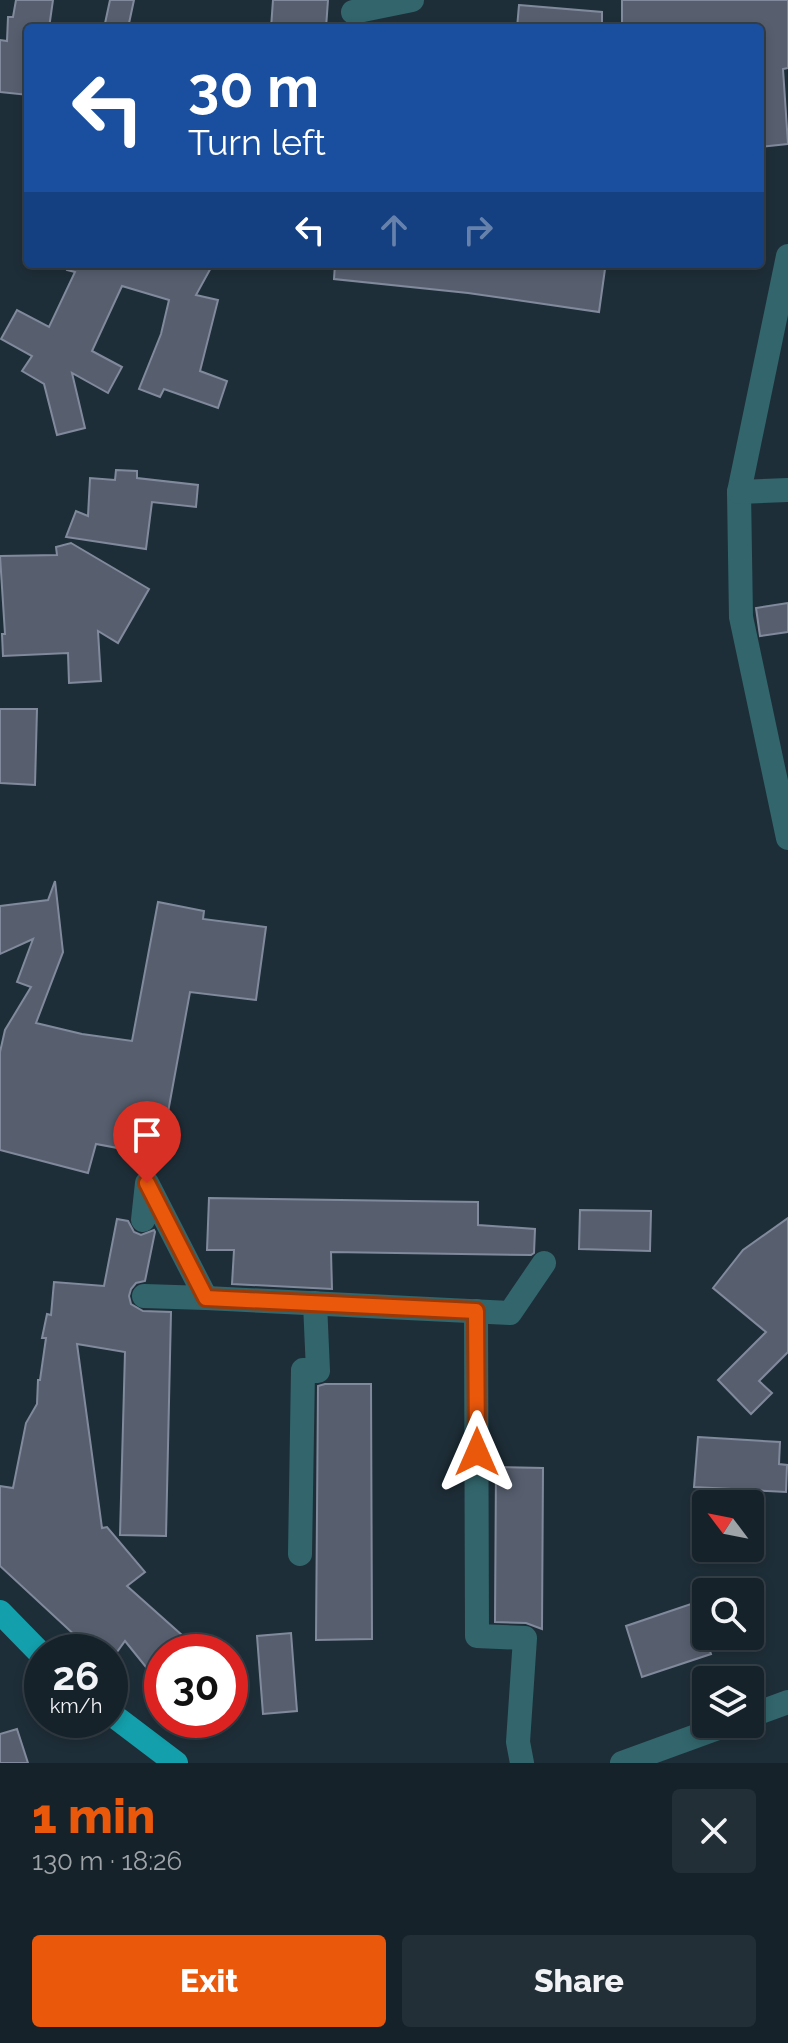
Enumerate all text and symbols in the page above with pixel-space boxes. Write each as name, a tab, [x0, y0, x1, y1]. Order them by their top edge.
text: 30 m	[188, 54, 319, 120]
icon: left	[56, 56, 160, 160]
text: Turn left	[188, 121, 326, 163]
icon: left	[288, 208, 332, 252]
icon: ahead	[372, 208, 416, 252]
icon: right	[456, 208, 500, 252]
pin	[113, 1101, 181, 1183]
icon: arrive	[125, 1113, 169, 1157]
position arrow	[435, 1410, 519, 1494]
north arrow	[692, 1490, 764, 1562]
map controls	[692, 1490, 764, 1738]
button: search	[692, 1578, 764, 1650]
speed limit sign: 30	[144, 1634, 248, 1738]
text: 26	[53, 1652, 99, 1699]
button: layers	[692, 1666, 764, 1738]
text: km/h	[50, 1694, 102, 1718]
text: 1 min	[32, 1788, 155, 1844]
button: close	[672, 1789, 756, 1873]
text: 130 m · 18:26	[32, 1846, 182, 1876]
button: Exit	[32, 1935, 386, 2027]
button: Share	[402, 1935, 756, 2027]

